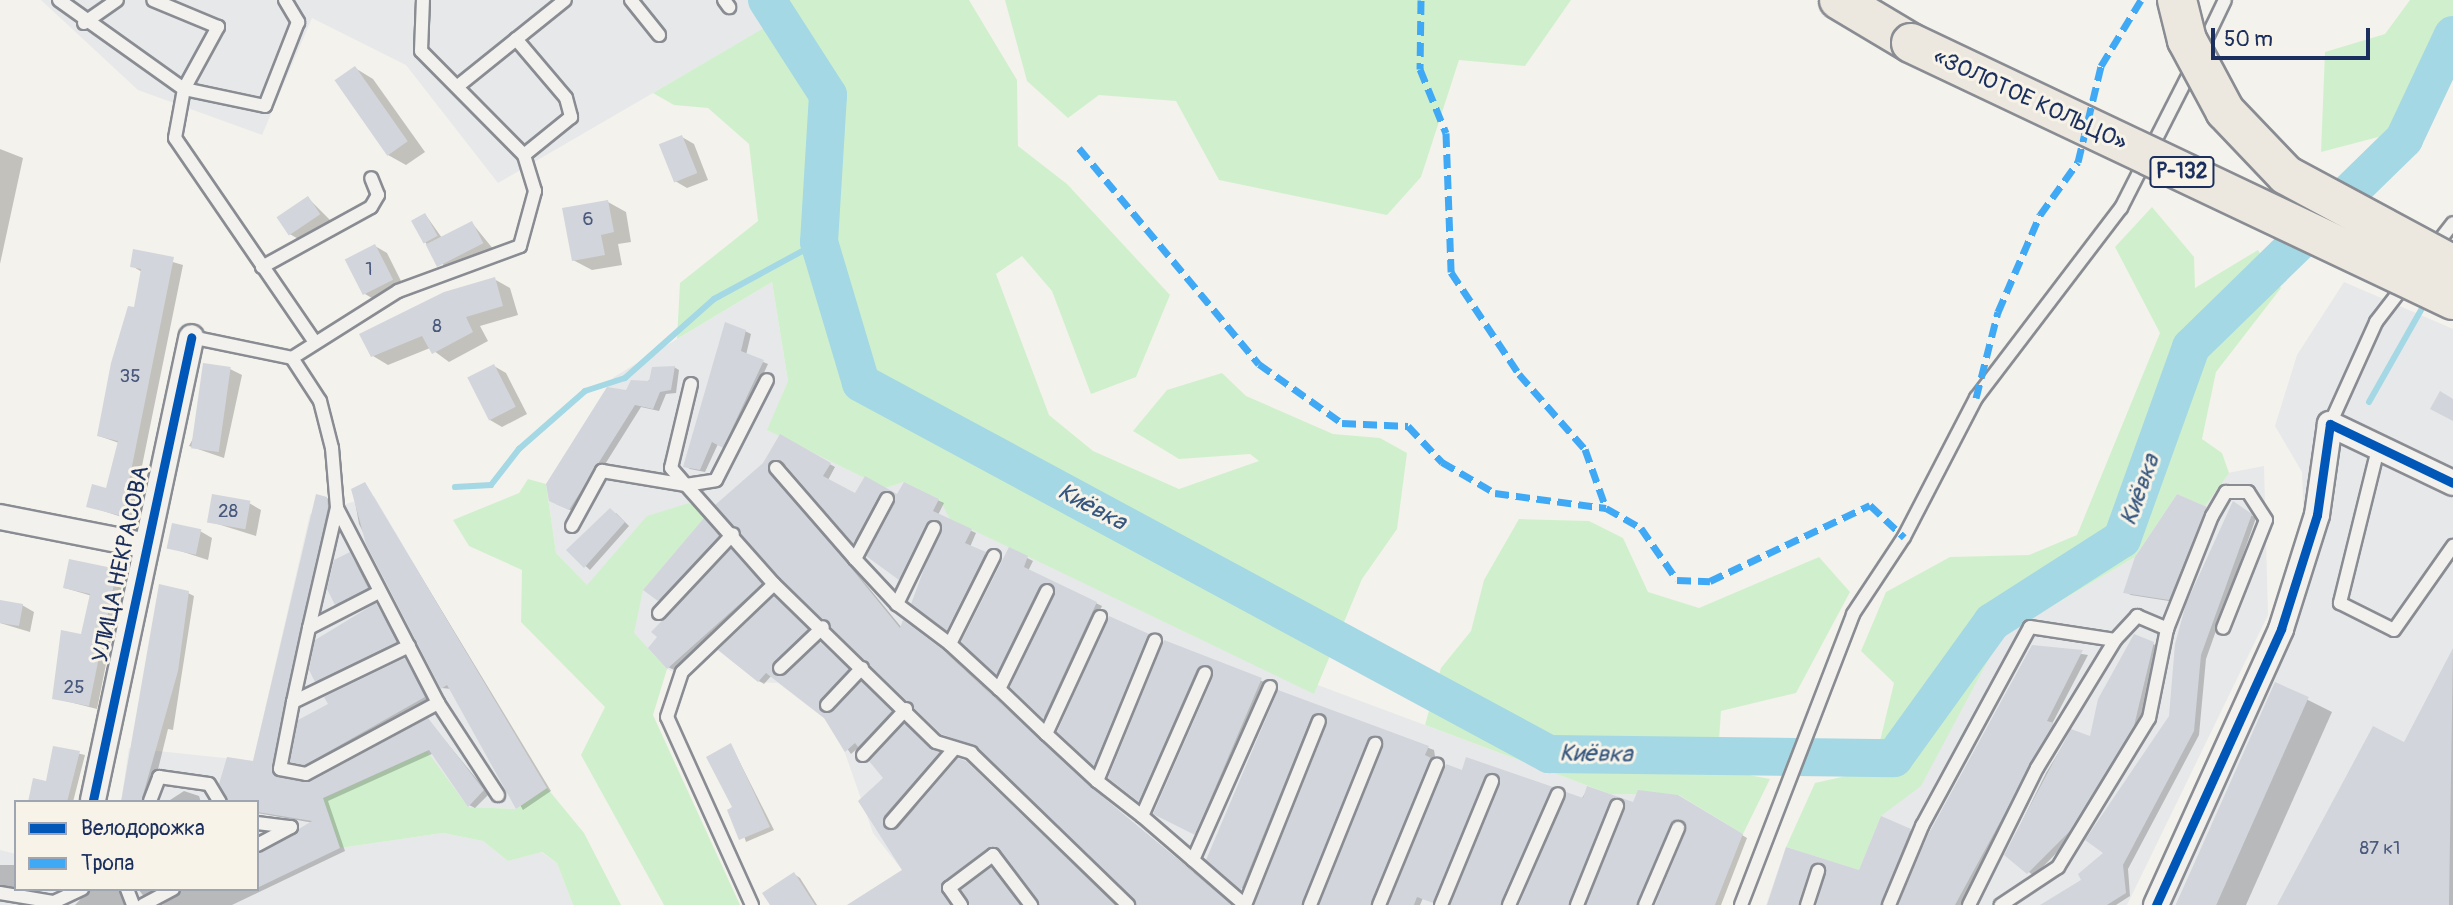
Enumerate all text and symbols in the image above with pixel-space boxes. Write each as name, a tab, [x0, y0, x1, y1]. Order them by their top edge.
scale bar	[2215, 14, 2374, 58]
text: 50 m	[2224, 26, 2273, 53]
street label: «ЗОЛОТОЕ КОЛЬЦО»	[1929, 43, 2131, 157]
road number: Р-132	[2149, 154, 2215, 190]
house number: 6	[582, 209, 594, 231]
house number: 1	[365, 259, 373, 281]
house number: 8	[432, 316, 442, 338]
house number: 35	[120, 366, 140, 388]
water label: Киёвка	[2114, 451, 2166, 529]
street label: УЛИЦА НЕКРАСОВА	[87, 463, 155, 665]
water label: Киёвка	[1053, 477, 1131, 537]
house number: 28	[218, 501, 238, 523]
house number: 25	[64, 677, 84, 699]
water label: Киёвка	[1559, 739, 1633, 769]
legend	[14, 800, 259, 891]
text: Велодорожка	[81, 815, 205, 842]
house number: 87 к1	[2360, 838, 2400, 860]
text: Тропа	[81, 850, 134, 877]

